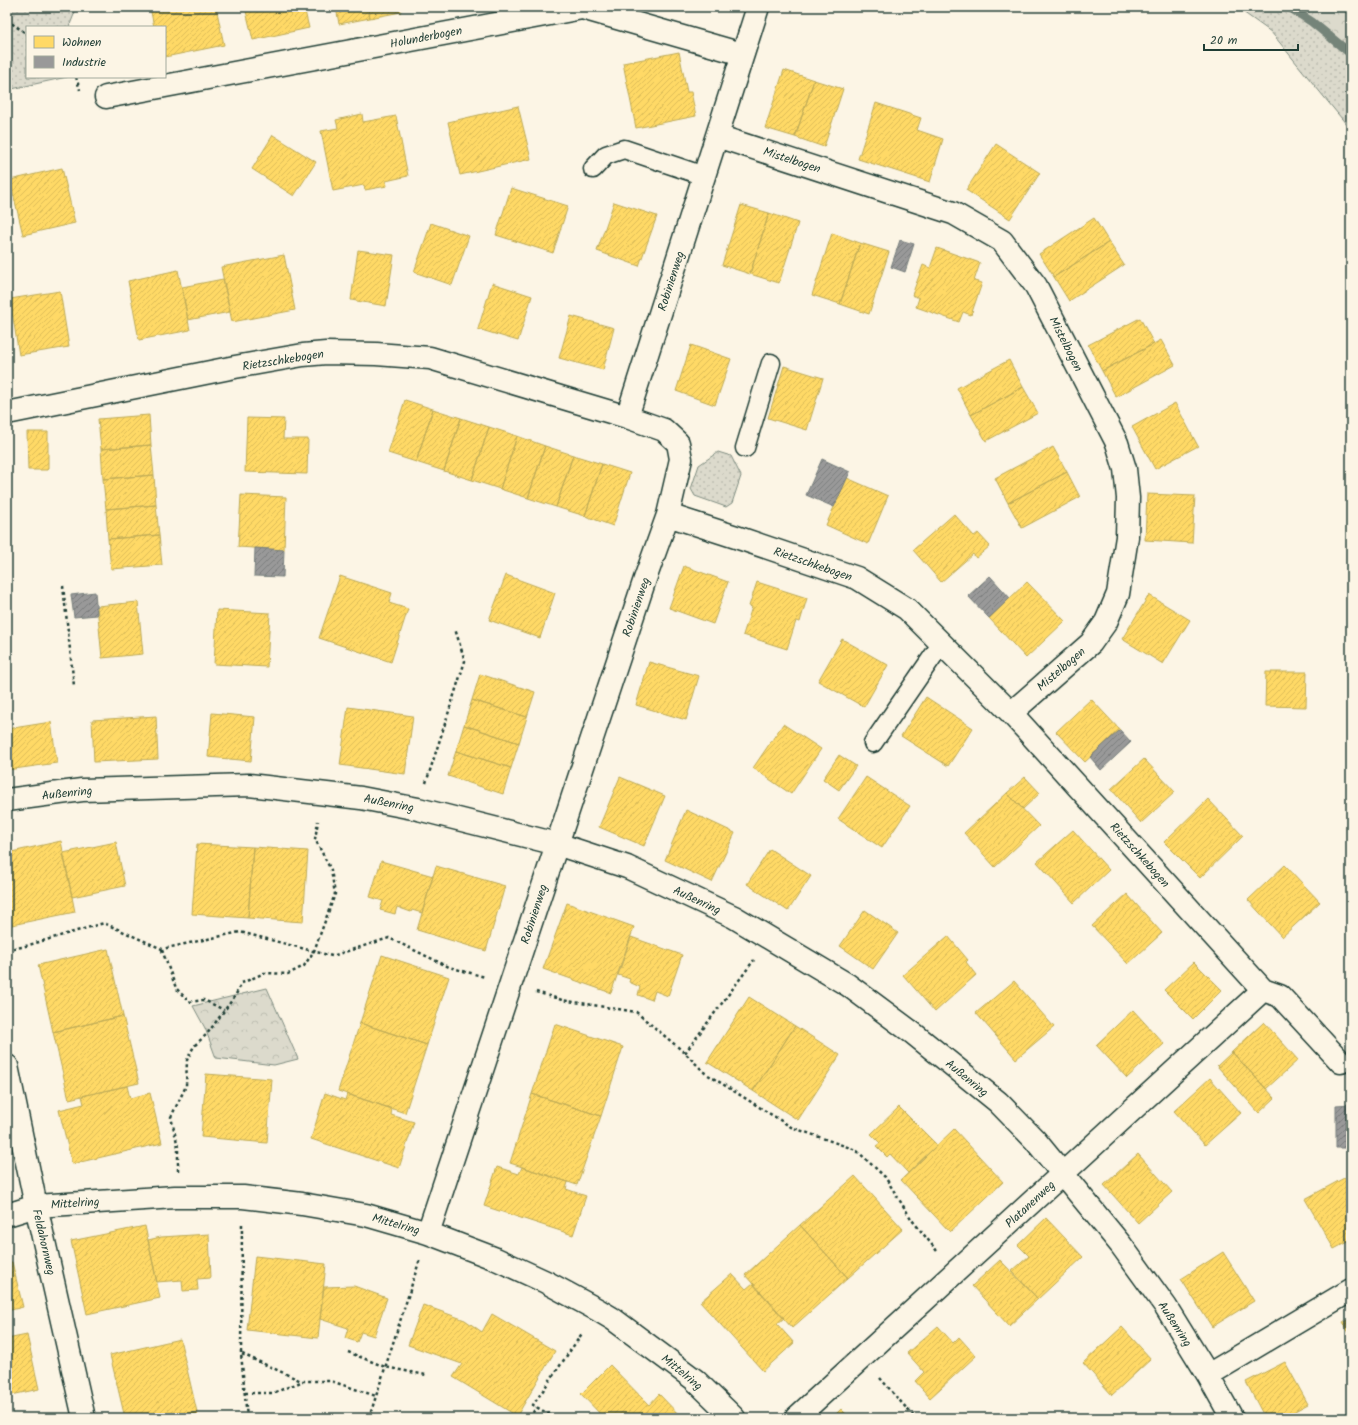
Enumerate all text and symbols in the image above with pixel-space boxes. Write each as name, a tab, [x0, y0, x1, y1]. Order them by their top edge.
street label: Holunderbogen	[388, 21, 464, 54]
legend	[26, 26, 166, 78]
scale bar	[1204, 26, 1298, 52]
text: 20 m	[1210, 31, 1238, 50]
text: Wohnen	[62, 33, 101, 52]
text: Industrie	[62, 53, 106, 72]
street label: Mistelbogen	[761, 142, 823, 179]
street label: Robinienweg	[653, 249, 690, 313]
street label: Mistelbogen	[1044, 313, 1088, 375]
street label: Rietzschkebogen	[241, 345, 325, 376]
street label: Rietzschkebogen	[771, 542, 855, 587]
street label: Robinienweg	[617, 575, 656, 639]
street label: Mistelbogen	[1033, 643, 1090, 696]
street label: Außenring	[41, 781, 94, 806]
street label: Außenring	[362, 789, 416, 818]
street label: Rietzschkebogen	[1105, 818, 1174, 892]
street label: Außenring	[670, 881, 724, 920]
street label: Robinienweg	[516, 882, 553, 946]
street label: Außenring	[941, 1055, 993, 1102]
street label: Platanenweg	[1001, 1176, 1060, 1233]
street label: Mittelring	[50, 1192, 100, 1215]
street label: Feldahornweg	[27, 1207, 60, 1277]
street label: Mittelring	[370, 1209, 422, 1240]
street label: Außenring	[1153, 1298, 1197, 1351]
street label: Mittelring	[657, 1350, 707, 1395]

